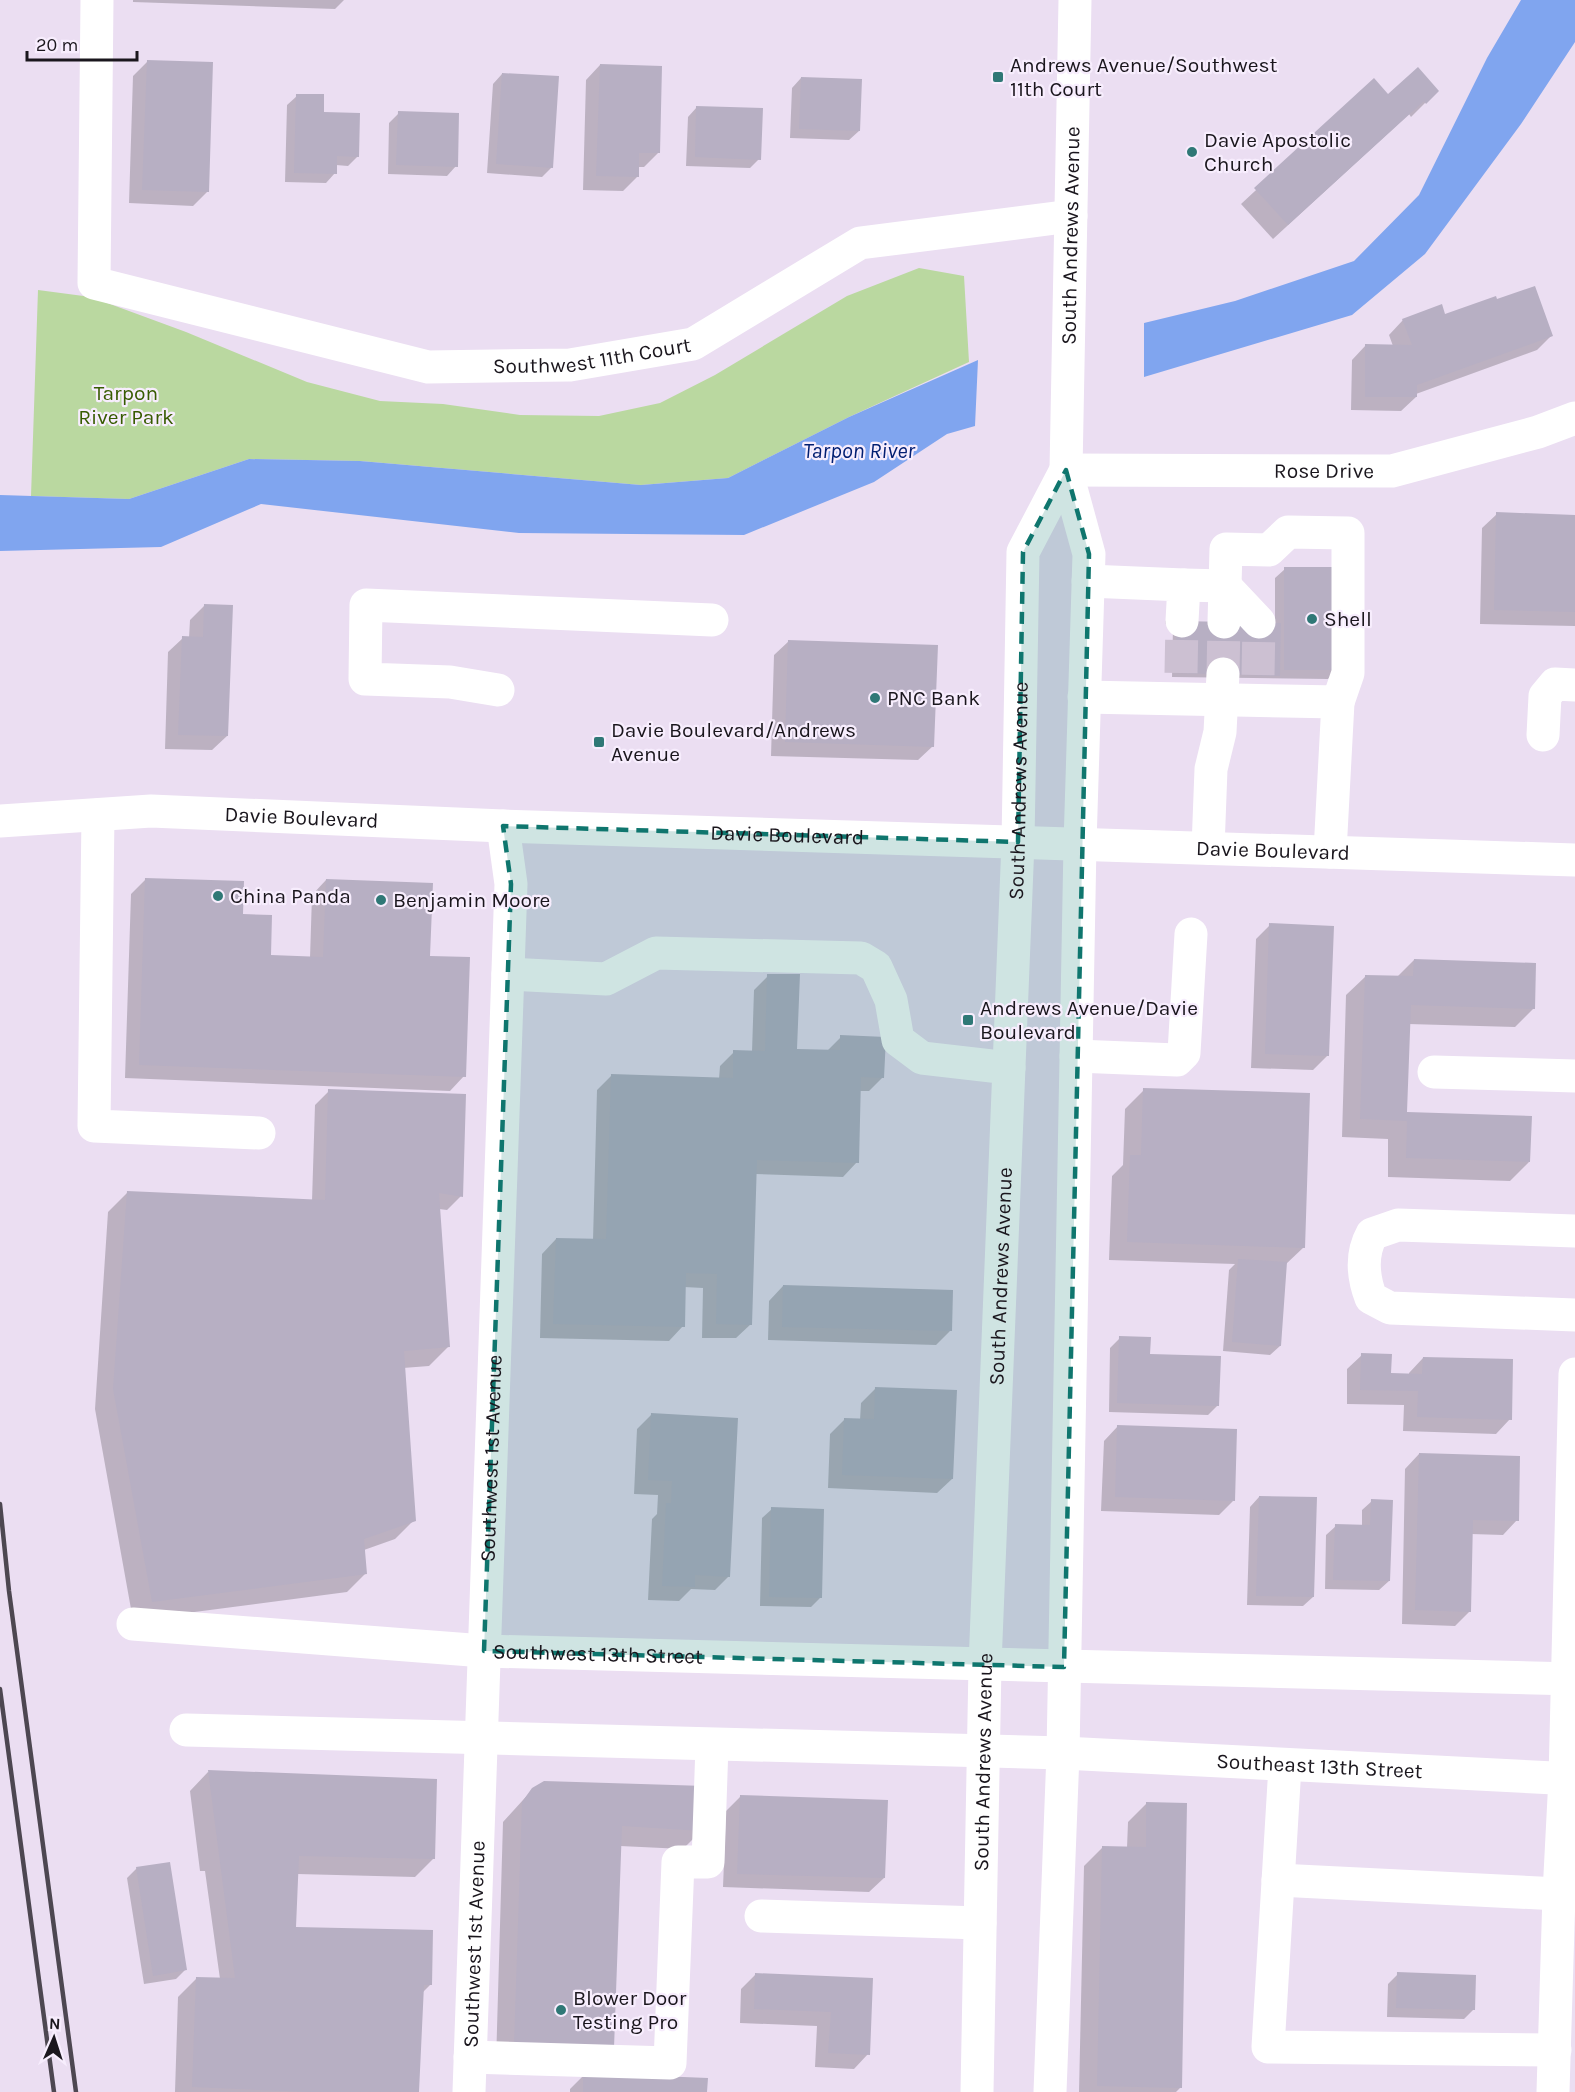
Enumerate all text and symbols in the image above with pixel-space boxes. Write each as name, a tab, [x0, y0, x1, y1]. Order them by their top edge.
scale bar	[27, 24, 136, 62]
text: 20 m	[36, 34, 78, 56]
place label: Andrews Avenue/Southwest 11th Court	[1010, 53, 1277, 101]
marker: Andrews Avenue/Southwest 11th Court	[991, 70, 1005, 84]
street label: South Andrews Avenue	[1056, 126, 1085, 345]
place label: Davie Apostolic Church	[1204, 128, 1351, 176]
marker: Davie Apostolic Church	[1185, 145, 1199, 159]
street label: Southwest 11th Court	[493, 333, 693, 378]
park label: Tarpon River Park	[78, 381, 174, 429]
water label: Tarpon River	[803, 438, 916, 464]
street label: Rose Drive	[1274, 459, 1374, 483]
place label: Shell	[1324, 607, 1372, 631]
marker: Shell	[1305, 612, 1319, 626]
street label: South Andrews Avenue	[1004, 681, 1033, 900]
place label: PNC Bank	[887, 686, 980, 710]
marker: PNC Bank	[868, 691, 882, 705]
place label: Davie Boulevard/Andrews Avenue	[611, 718, 856, 766]
marker: Davie Boulevard/Andrews Avenue	[592, 735, 606, 749]
street label: Davie Boulevard	[224, 802, 379, 833]
street label: Davie Boulevard	[710, 821, 865, 849]
street label: Davie Boulevard	[1196, 836, 1350, 865]
place label: China Panda	[230, 884, 351, 908]
place label: Benjamin Moore	[393, 888, 550, 912]
marker: China Panda	[211, 889, 225, 903]
marker: Benjamin Moore	[374, 893, 388, 907]
place label: Andrews Avenue/Davie Boulevard	[980, 996, 1198, 1044]
marker: Andrews Avenue/Davie Boulevard	[961, 1013, 975, 1027]
street label: South Andrews Avenue	[984, 1167, 1017, 1386]
street label: Southwest 1st Avenue	[475, 1354, 507, 1563]
street label: Southwest 13th Street	[493, 1639, 703, 1669]
street label: South Andrews Avenue	[969, 1652, 997, 1872]
street label: Southeast 13th Street	[1216, 1749, 1423, 1783]
street label: Southwest 1st Avenue	[459, 1840, 490, 2048]
place label: Blower Door Testing Pro	[573, 1986, 687, 2034]
marker: Blower Door Testing Pro	[554, 2003, 568, 2017]
north arrow	[24, 2008, 84, 2068]
text: N	[49, 2014, 61, 2033]

